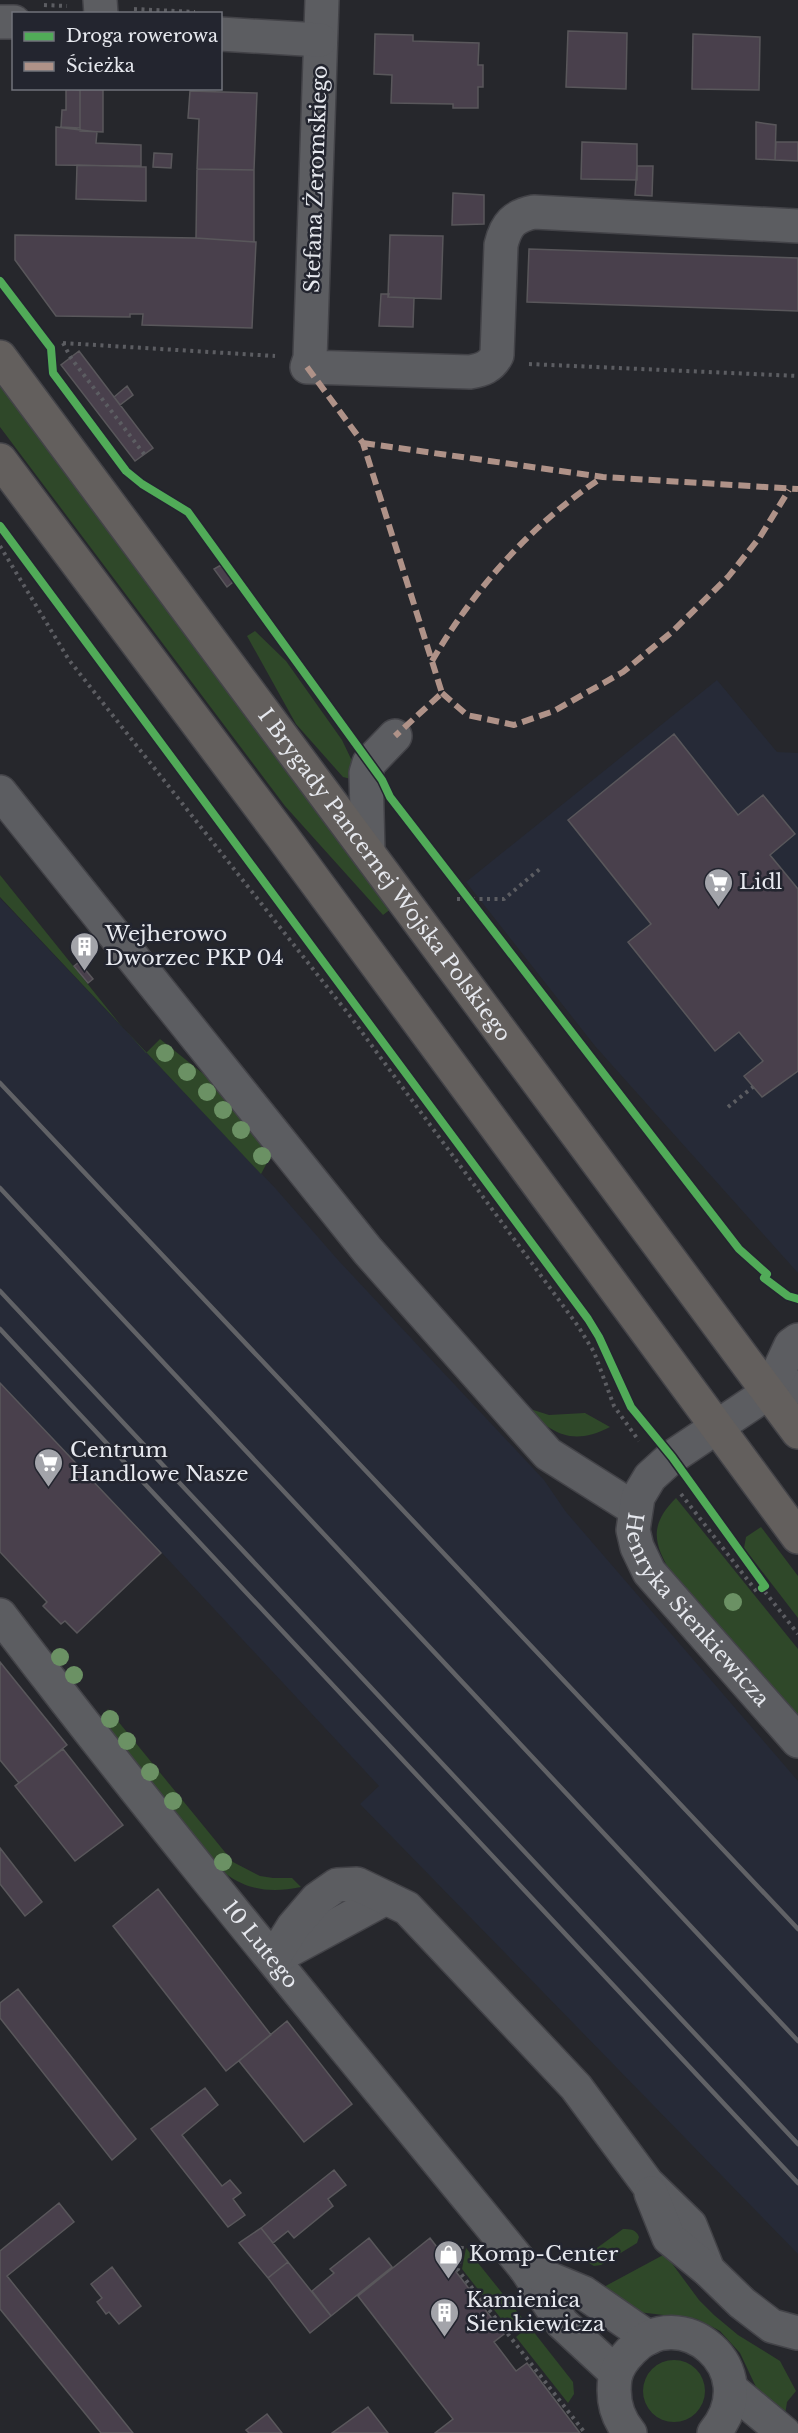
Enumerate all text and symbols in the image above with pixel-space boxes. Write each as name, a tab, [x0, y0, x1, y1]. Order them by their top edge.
legend	[12, 12, 222, 90]
text: Droga rowerowa	[66, 25, 218, 47]
text: Ścieżka	[66, 54, 135, 77]
street label: Stefana Żeromskiego	[299, 65, 333, 293]
street label: I Brygady Pancernej Wojska Polskiego	[252, 703, 517, 1047]
supermarket icon: Lidl	[702, 866, 734, 908]
place label: Lidl	[739, 869, 783, 895]
place label: Wejherowo Dworzec PKP 04	[104, 921, 284, 971]
building icon: Wejherowo Dworzec PKP 04	[68, 930, 100, 972]
place label: Centrum Handlowe Nasze	[70, 1437, 249, 1487]
supermarket icon: Centrum Handlowe Nasze	[33, 1446, 65, 1488]
street label: Henryka Sienkiewicza	[620, 1511, 775, 1712]
street label: 10 Lutego	[217, 1895, 304, 1994]
shop icon: Komp-Center	[432, 2238, 464, 2280]
place label: Komp-Center	[469, 2241, 618, 2267]
place label: Kamienica Sienkiewicza	[466, 2287, 605, 2337]
building icon: Kamienica Sienkiewicza	[429, 2296, 461, 2338]

